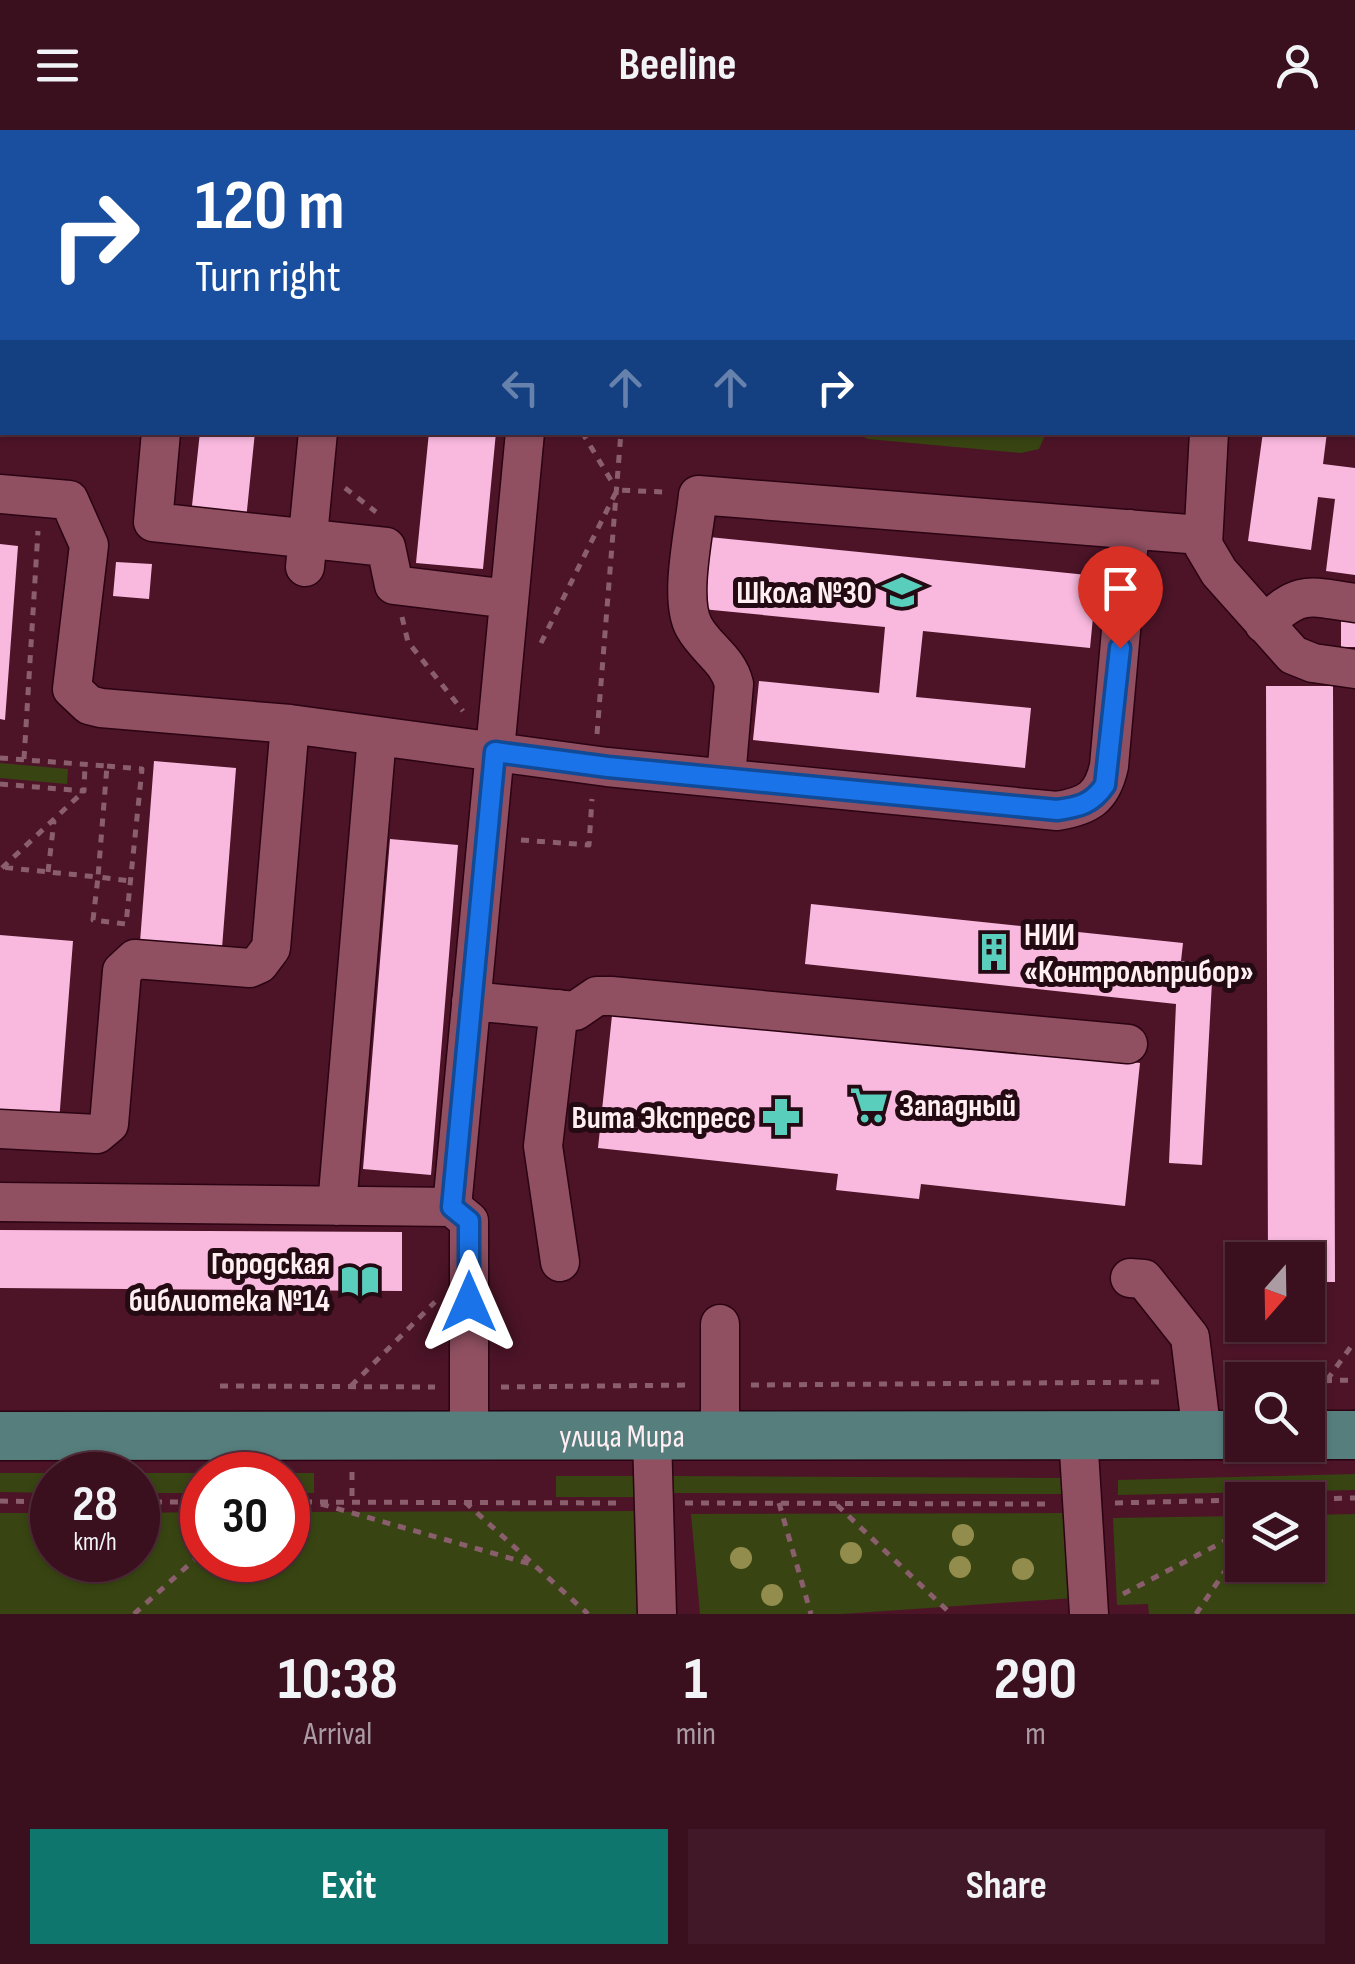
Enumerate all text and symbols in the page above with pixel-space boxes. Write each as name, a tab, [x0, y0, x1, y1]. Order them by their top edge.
icon: menu	[30, 38, 85, 93]
text: Beeline	[619, 38, 736, 93]
icon: person	[1270, 38, 1325, 93]
text: 120 m	[195, 165, 345, 249]
icon: right	[30, 170, 160, 300]
text: Turn right	[195, 250, 341, 305]
icon: left	[493, 360, 548, 415]
icon: ahead	[598, 360, 653, 415]
icon: ahead	[703, 360, 758, 415]
icon: right	[808, 360, 863, 415]
pin	[1078, 546, 1163, 649]
icon: arrive	[1093, 561, 1148, 616]
school or university icon: Школа №30	[881, 571, 923, 613]
place label: Школа №30	[736, 574, 872, 613]
place label: НИИ «Контрольприбор»	[1024, 916, 1254, 992]
building icon: НИИ «Контрольприбор»	[973, 931, 1015, 973]
supermarket icon: Западный	[848, 1084, 890, 1126]
place label: Западный	[899, 1087, 1016, 1126]
pharmacy icon: Вита Экспресс	[760, 1096, 802, 1138]
place label: Вита Экспресс	[572, 1099, 751, 1138]
north arrow	[1225, 1242, 1325, 1342]
map controls	[1225, 1242, 1325, 1582]
place label: Городская библиотека №14	[129, 1245, 330, 1321]
position arrow	[417, 1250, 521, 1354]
library icon: Городская библиотека №14	[339, 1260, 381, 1302]
button: search	[1225, 1362, 1325, 1462]
street label: улица Мира	[559, 1417, 685, 1457]
speed limit sign: 30	[180, 1452, 310, 1582]
text: 28	[72, 1475, 118, 1535]
button: layers	[1225, 1482, 1325, 1582]
text: km/h	[73, 1527, 117, 1558]
text: 10:38	[278, 1644, 398, 1716]
text: 1	[684, 1644, 708, 1716]
text: 290	[994, 1644, 1077, 1716]
text: Arrival	[303, 1715, 372, 1754]
text: min	[676, 1715, 716, 1754]
text: m	[1025, 1715, 1046, 1754]
button: Exit	[30, 1829, 668, 1944]
button: Share	[688, 1829, 1325, 1944]

